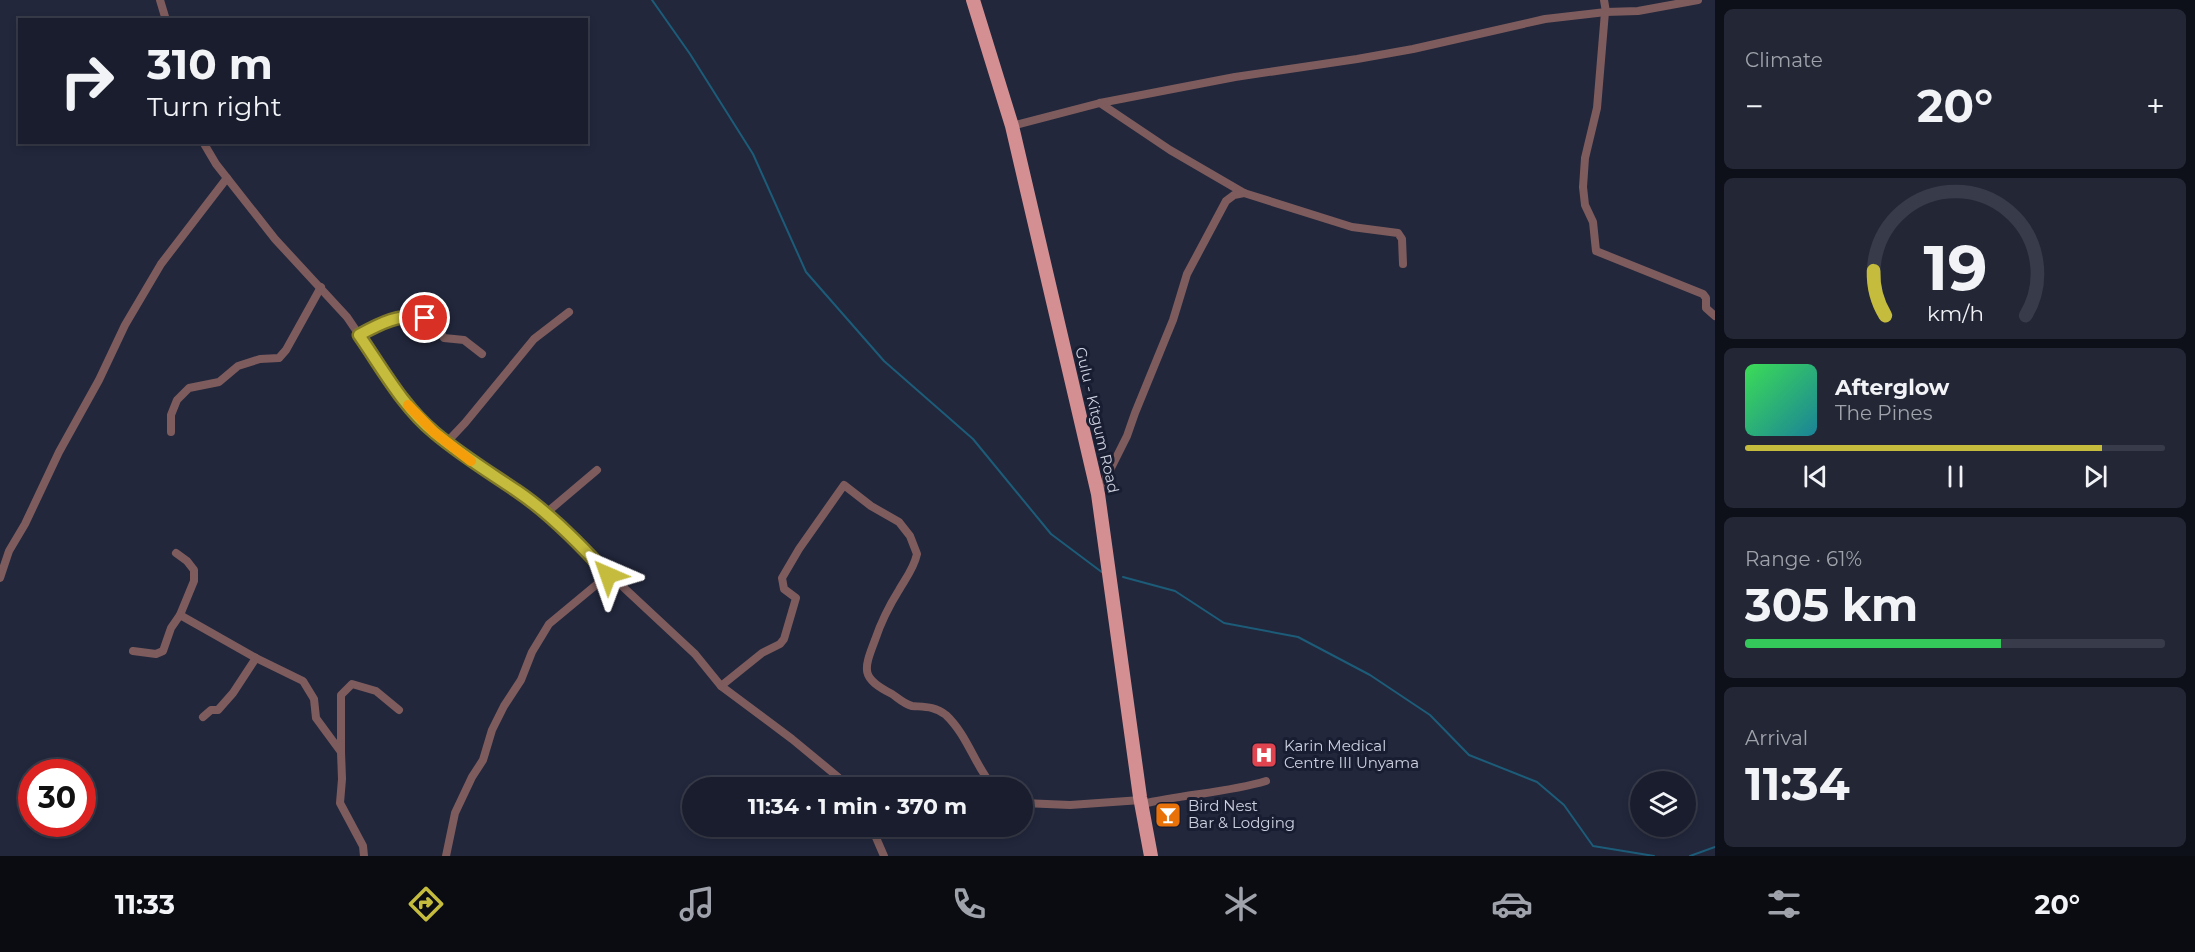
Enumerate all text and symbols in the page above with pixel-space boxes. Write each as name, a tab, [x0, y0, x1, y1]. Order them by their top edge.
text: 310 m	[147, 38, 273, 90]
icon: right	[48, 42, 126, 120]
text: Climate	[1745, 48, 1823, 72]
text: 20°	[1917, 78, 1993, 133]
text: −	[1745, 86, 1764, 126]
text: +	[2146, 86, 2165, 126]
text: Turn right	[147, 90, 282, 123]
text: 19	[1923, 230, 1987, 306]
pin	[399, 292, 450, 343]
text: km/h	[1926, 300, 1984, 326]
icon: arrive	[408, 301, 441, 334]
street label: Gulu - Kitgum Road	[1071, 345, 1124, 495]
text: Afterglow	[1835, 374, 1949, 401]
text: The Pines	[1835, 401, 1932, 425]
icon: previous	[1799, 460, 1832, 493]
icon: pause	[1939, 460, 1972, 493]
icon: next	[2079, 460, 2112, 493]
position arrow	[576, 543, 640, 607]
text: Range · 61%	[1745, 547, 1862, 571]
text: 305 km	[1745, 577, 1918, 632]
text: Arrival	[1745, 726, 1808, 750]
place label: Karin Medical Centre III Unyama	[1284, 736, 1419, 772]
hospital icon: Karin Medical Centre III Unyama	[1249, 740, 1279, 770]
text: 11:34	[1745, 756, 1850, 811]
speed limit sign: 30	[18, 759, 96, 837]
map controls	[1630, 771, 1696, 837]
button: layers	[1630, 771, 1696, 837]
text: 11:34 · 1 min · 370 m	[748, 793, 967, 820]
place label: Bird Nest Bar & Lodging	[1188, 796, 1295, 832]
bar icon: Bird Nest Bar & Lodging	[1153, 800, 1183, 830]
icon: directions	[405, 883, 447, 925]
icon: music	[676, 883, 718, 925]
icon: phone	[948, 883, 990, 925]
icon: climate	[1220, 883, 1262, 925]
icon: car	[1491, 883, 1533, 925]
icon: filters	[1763, 883, 1805, 925]
text: 11:33	[115, 888, 175, 921]
text: 20°	[2035, 888, 2080, 921]

